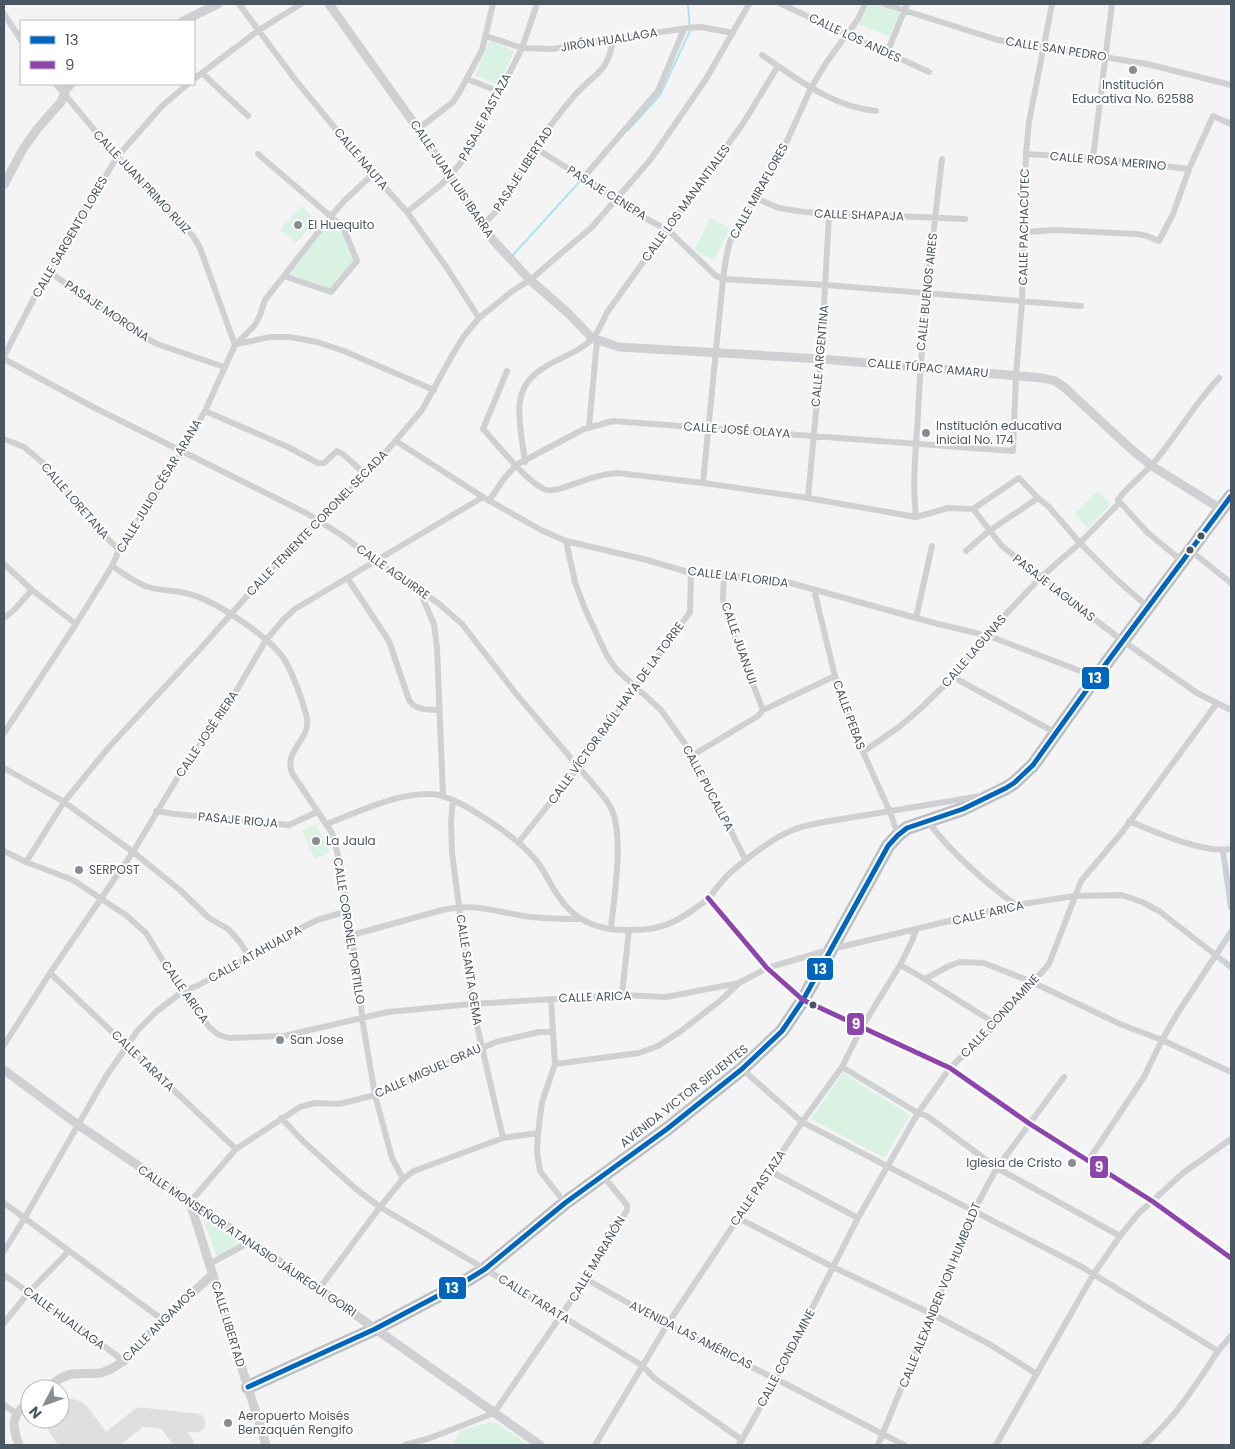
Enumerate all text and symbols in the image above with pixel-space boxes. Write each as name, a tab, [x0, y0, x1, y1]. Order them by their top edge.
street label: CALLE LOS ANDES	[806, 9, 904, 66]
legend	[20, 20, 195, 85]
street label: JIRÓN HUALLAGA	[559, 23, 659, 56]
text: 13	[65, 29, 79, 50]
street label: CALLE SAN PEDRO	[1004, 32, 1108, 65]
text: 9	[65, 54, 74, 75]
marker: Institución Educativa No. 62588	[1127, 64, 1139, 76]
street label: PASAJE PASTAZA	[454, 70, 515, 164]
place label: Institución Educativa No. 62588	[1072, 76, 1194, 107]
street label: CALLE JUAN LUIS IBARRA	[407, 116, 498, 241]
street label: PASAJE LIBERTAD	[489, 123, 556, 214]
street label: CALLE NAUTA	[330, 124, 392, 193]
street label: CALLE JUAN PRIMO RUIZ	[90, 126, 195, 237]
street label: CALLE MIRAFLORES	[725, 140, 792, 242]
street label: CALLE LOS MANANTIALES	[637, 141, 734, 265]
street label: CALLE ROSA MERINO	[1049, 147, 1167, 174]
street label: PASAJE CENEPA	[564, 161, 650, 224]
street label: CALLE PACHACÚTEC	[1014, 168, 1033, 286]
street label: CALLE SARGENTO LORES	[28, 173, 111, 301]
street label: CALLE SHAPAJA	[814, 204, 904, 225]
place label: El Huequito	[308, 216, 375, 233]
marker: El Huequito	[292, 219, 304, 231]
street label: CALLE BUENOS AIRES	[912, 232, 941, 352]
street label: PASAJE MORONA	[62, 276, 153, 345]
street label: CALLE ARGENTINA	[807, 304, 832, 408]
street label: CALLE TÚPAC AMARU	[867, 354, 989, 381]
street label: CALLE JULIO CÉSAR ARANA	[112, 416, 205, 556]
street label: CALLE JOSÉ OLAYA	[683, 417, 791, 442]
place label: Institución educativa inicial No. 174	[936, 417, 1062, 448]
marker: Institución educativa inicial No. 174	[920, 427, 932, 439]
street label: CALLE TENIENTE CORONEL SECADA	[242, 446, 391, 599]
street label: CALLE LORETANA	[37, 459, 113, 543]
unlabelled marker	[1196, 531, 1206, 541]
street label: CALLE AGUIRRE	[353, 540, 434, 603]
unlabelled marker	[1185, 545, 1195, 555]
street label: PASAJE LAGUNAS	[1010, 550, 1099, 625]
street label: CALLE LA FLORIDA	[687, 562, 789, 591]
street label: CALLE JUANJUI	[718, 600, 761, 686]
street label: CALLE LAGUNAS	[937, 611, 1010, 691]
street label: CALLE VÍCTOR RAÚL HAYA DE LA TORRE	[544, 618, 688, 807]
line badge: 13	[1081, 666, 1110, 690]
text: 13	[1088, 668, 1102, 688]
street label: CALLE PEBAS	[829, 678, 870, 752]
street label: CALLE JOSÉ RIERA	[171, 687, 242, 780]
street label: CALLE PUCALLPA	[679, 742, 738, 834]
street label: PASAJE RIOJA	[197, 808, 279, 831]
place label: La Jaula	[326, 832, 376, 849]
marker: La Jaula	[310, 835, 322, 847]
street label: CALLE CORONEL PORTILLO	[329, 856, 369, 1006]
place label: SERPOST	[89, 861, 140, 878]
marker: SERPOST	[73, 864, 85, 876]
street label: CALLE ARICA	[951, 896, 1025, 929]
street label: CALLE SANTA GEMA	[452, 913, 487, 1027]
street label: CALLE ATAHUALPA	[205, 921, 305, 986]
street label: CALLE ARICA	[158, 957, 213, 1026]
line badge: 13	[806, 957, 834, 981]
text: 13	[813, 959, 827, 979]
street label: CALLE CONDAMINE	[956, 970, 1043, 1061]
street label: CALLE ARICA	[558, 987, 632, 1006]
unlabelled marker	[808, 1000, 818, 1010]
line badge: 9	[846, 1012, 865, 1036]
text: 9	[852, 1014, 860, 1034]
street label: CALLE TARATA	[108, 1026, 179, 1095]
place label: San Jose	[290, 1031, 344, 1048]
marker: San Jose	[274, 1034, 286, 1046]
street label: CALLE MIGUEL GRAU	[372, 1039, 484, 1102]
street label: AVENIDA VICTOR SIFUENTES	[616, 1040, 751, 1151]
street label: CALLE PASTAZA	[726, 1146, 789, 1229]
place label: Iglesia de Cristo	[966, 1154, 1062, 1171]
line badge: 9	[1089, 1155, 1109, 1179]
marker: Iglesia de Cristo	[1066, 1157, 1078, 1169]
text: 9	[1095, 1157, 1103, 1177]
street label: CALLE MONSEÑOR ATANASIO JÁUREGUI GOIRI	[135, 1161, 360, 1320]
street label: CALLE ALEXANDER VON HUMBOLDT	[894, 1199, 985, 1390]
street label: CALLE MARAÑÓN	[564, 1213, 629, 1305]
street label: CALLE TARATA	[495, 1270, 573, 1327]
line badge: 13	[438, 1276, 467, 1300]
text: 13	[445, 1278, 459, 1298]
street label: CALLE LIBERTAD	[207, 1279, 250, 1369]
street label: CALLE HUALLAGA	[20, 1282, 109, 1353]
street label: CALLE ANGAMOS	[118, 1284, 199, 1365]
street label: AVENIDA LAS AMÉRICAS	[627, 1296, 756, 1373]
street label: CALLE CONDAMINE	[753, 1306, 819, 1410]
north arrow	[20, 1379, 70, 1429]
text: N	[24, 1402, 46, 1423]
place label: Aeropuerto Moisés Benzaquén Rengifo	[238, 1407, 354, 1438]
marker: Aeropuerto Moisés Benzaquén Rengifo	[222, 1417, 234, 1429]

